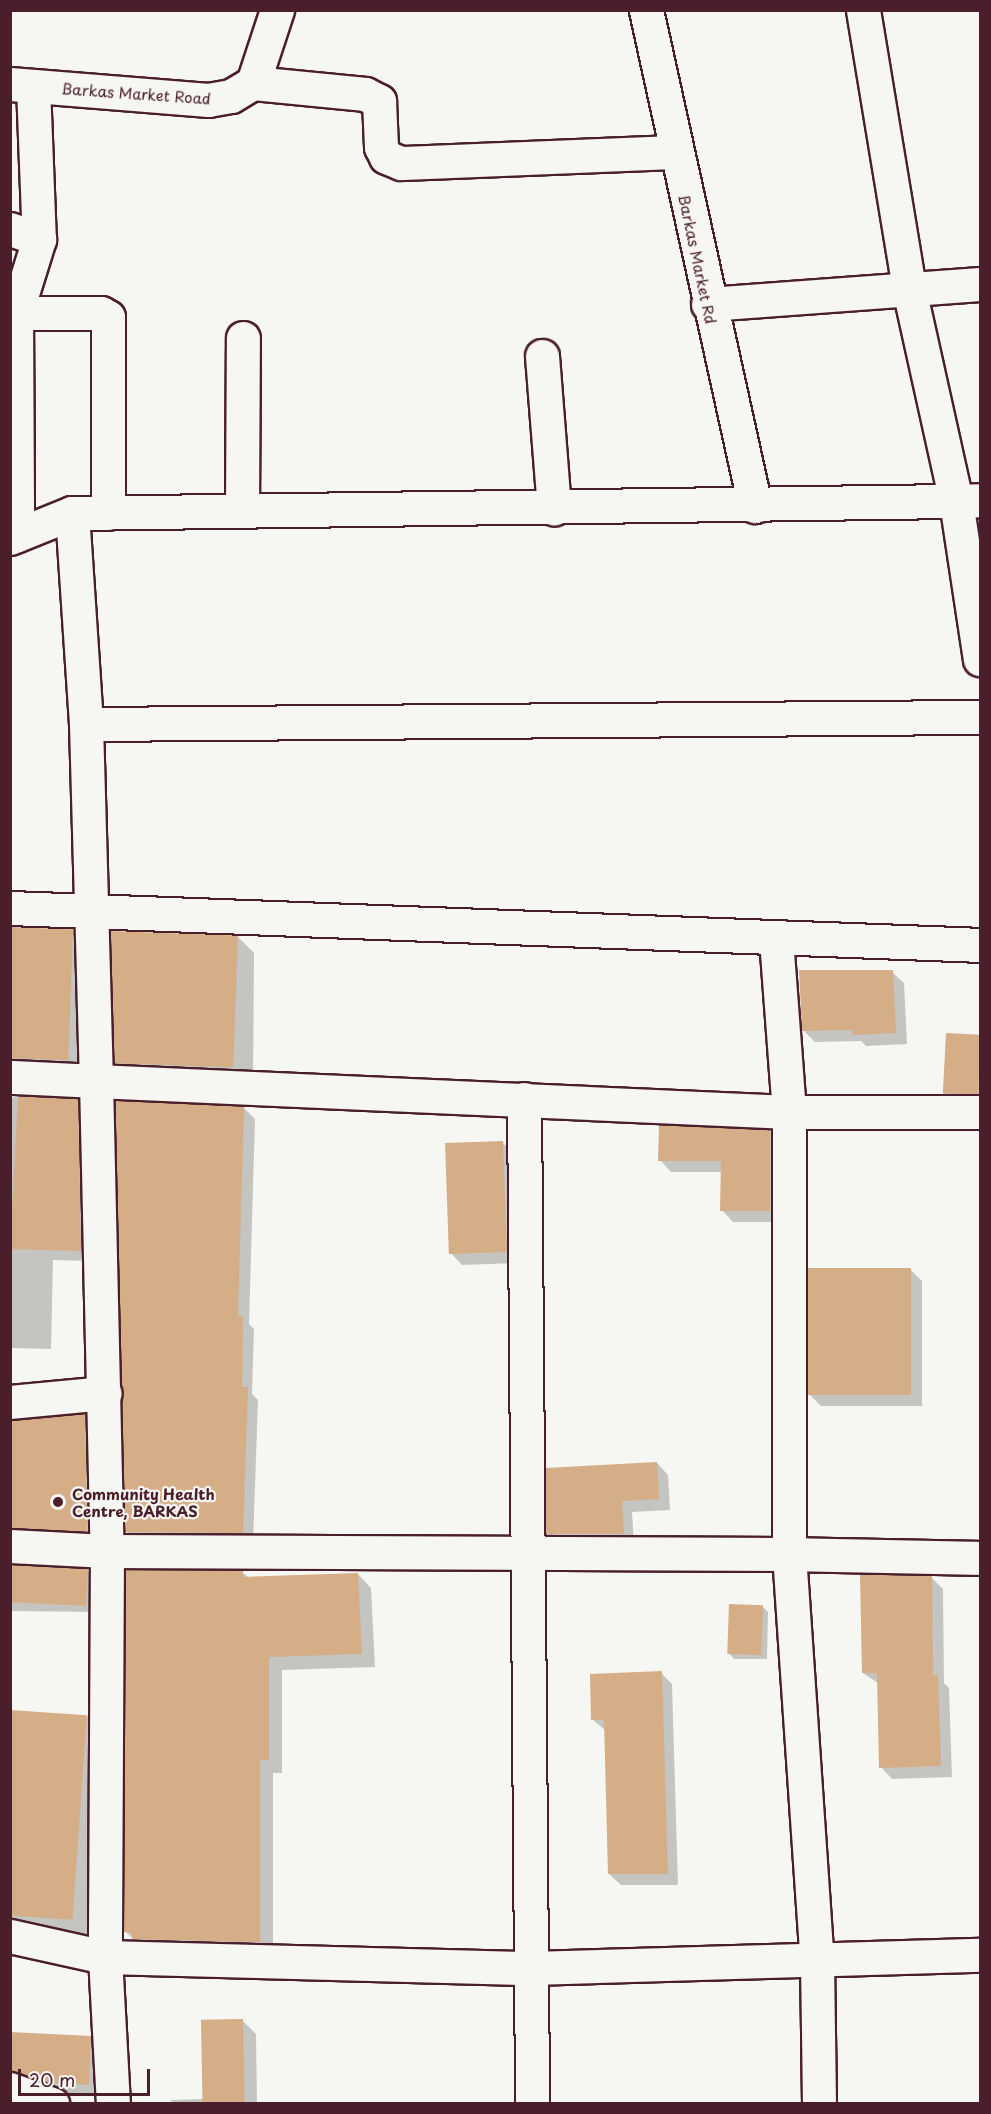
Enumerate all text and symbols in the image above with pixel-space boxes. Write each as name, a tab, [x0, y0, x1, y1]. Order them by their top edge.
street label: Barkas Market Road	[60, 79, 212, 107]
street label: Barkas Market Rd	[675, 191, 721, 327]
place label: Community Health Centre, BARKAS	[72, 1484, 216, 1519]
marker: Community Health Centre, BARKAS	[49, 1493, 67, 1511]
scale bar	[21, 2057, 153, 2095]
text: 20 m	[29, 2066, 75, 2093]

